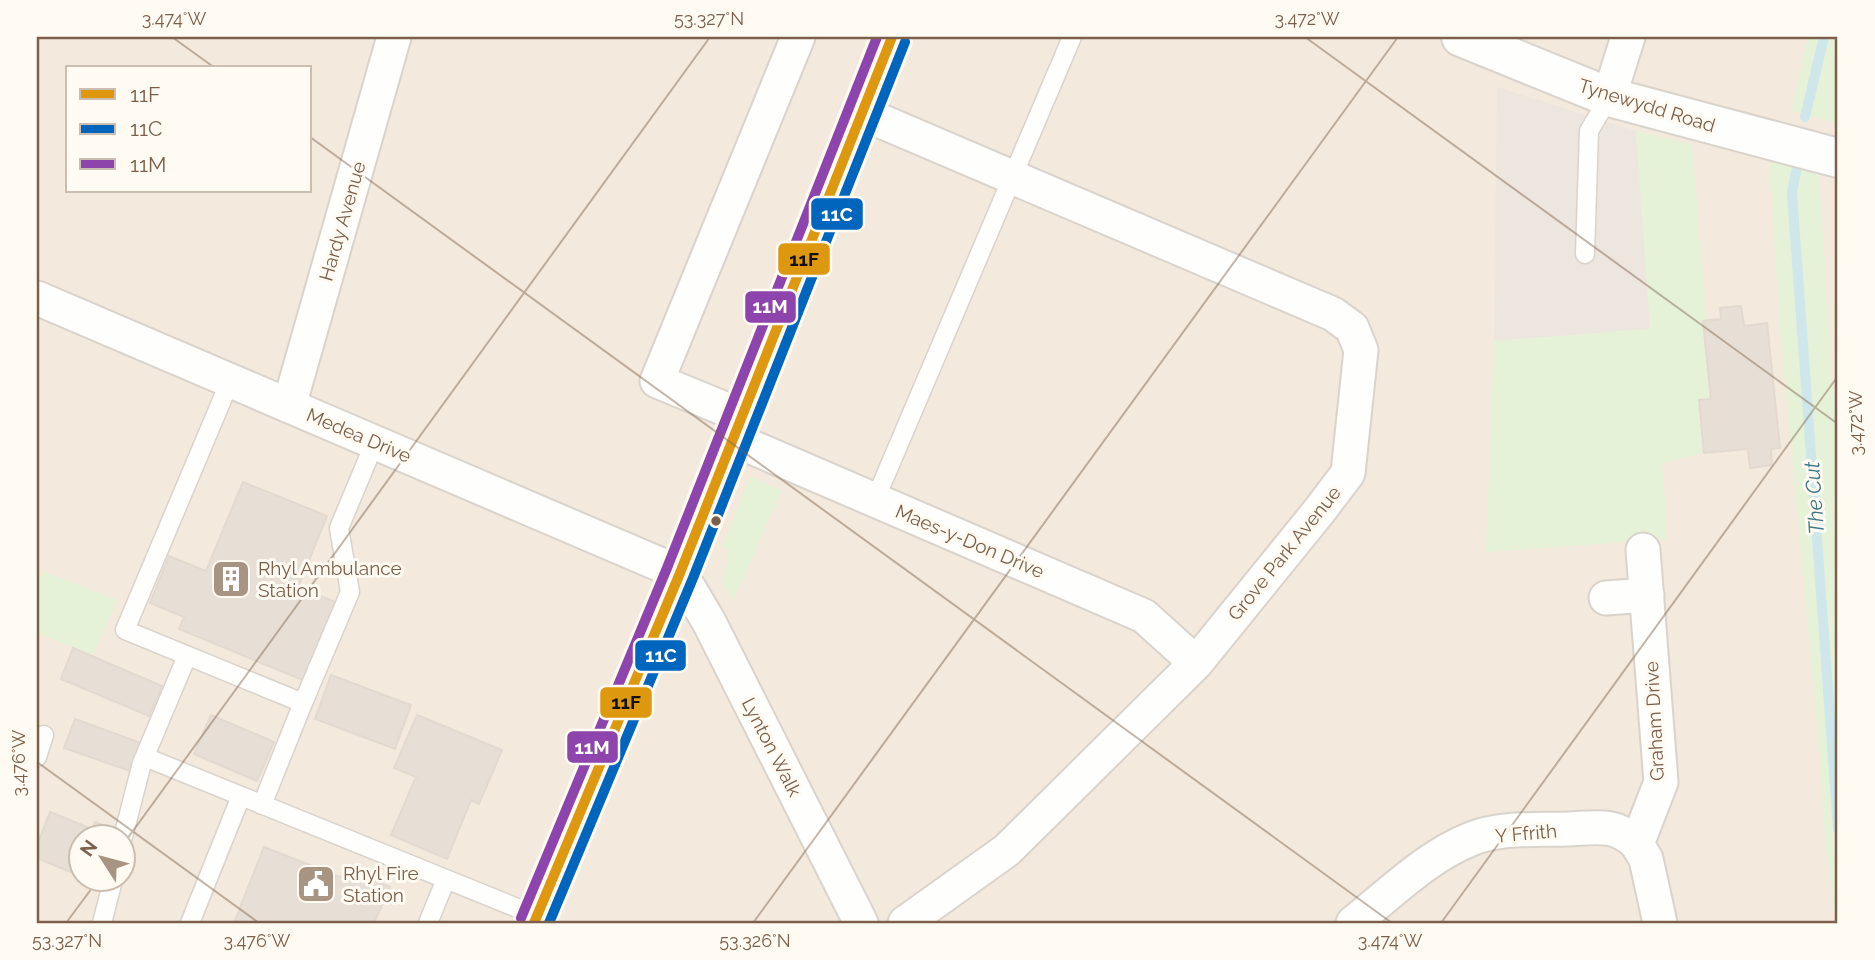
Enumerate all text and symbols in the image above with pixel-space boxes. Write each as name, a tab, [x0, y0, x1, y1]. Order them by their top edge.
text: 3.474°W	[142, 8, 207, 29]
text: 53.327°N	[674, 8, 744, 29]
text: 3.472°W	[1274, 8, 1340, 29]
legend	[66, 66, 312, 192]
street label: Tynewydd Road	[1576, 74, 1718, 136]
text: 11F	[130, 82, 160, 107]
text: 11C	[130, 116, 162, 141]
text: 11M	[130, 152, 166, 177]
street label: Hardy Avenue	[314, 159, 370, 283]
line badge: 11C	[810, 197, 864, 231]
text: 11C	[821, 203, 853, 225]
line badge: 11F	[777, 242, 831, 276]
text: 11F	[789, 248, 819, 270]
line badge: 11M	[744, 290, 797, 324]
text: 11M	[752, 295, 788, 317]
text: 3.472°W	[1845, 390, 1866, 456]
street label: Medea Drive	[304, 403, 414, 467]
water label: The Cut	[1799, 461, 1829, 535]
street label: Grove Park Avenue	[1223, 481, 1345, 625]
street label: Maes-y-Don Drive	[892, 500, 1048, 582]
unlabelled marker	[709, 514, 723, 528]
place label: Rhyl Ambulance Station	[258, 557, 402, 601]
building icon: Rhyl Ambulance Station	[210, 558, 252, 600]
line badge: 11C	[634, 639, 687, 672]
text: 11C	[645, 644, 677, 666]
street label: Graham Drive	[1640, 661, 1668, 781]
line badge: 11F	[599, 686, 653, 719]
text: 11F	[611, 691, 641, 713]
street label: Lynton Walk	[738, 694, 806, 800]
text: 3.476°W	[8, 729, 29, 796]
line badge: 11M	[566, 730, 619, 764]
text: 11M	[574, 736, 610, 758]
street label: Y Ffrith	[1494, 819, 1558, 847]
north arrow	[66, 824, 136, 894]
text: N	[75, 836, 101, 860]
place label: Rhyl Fire Station	[343, 862, 419, 906]
public building icon: Rhyl Fire Station	[295, 863, 337, 905]
text: 53.327°N	[32, 930, 102, 951]
text: 3.476°W	[224, 930, 291, 951]
text: 53.326°N	[719, 930, 791, 951]
text: 3.474°W	[1358, 930, 1423, 951]

